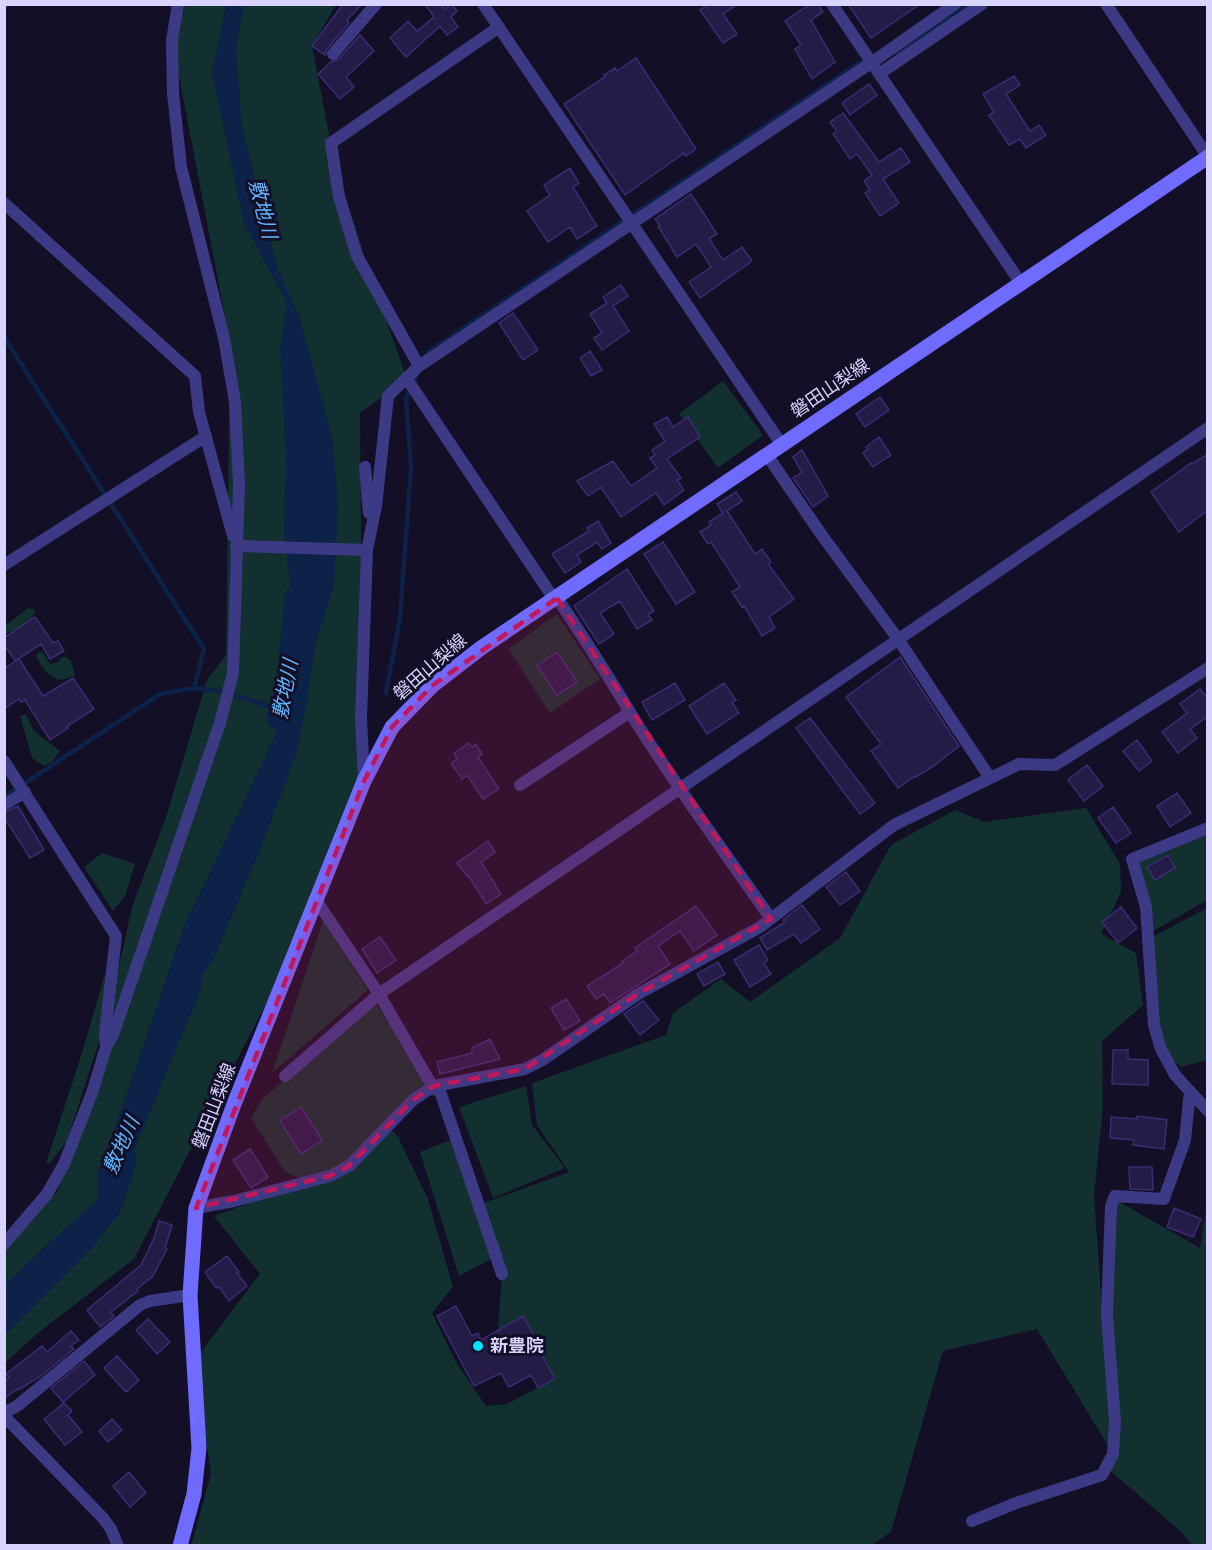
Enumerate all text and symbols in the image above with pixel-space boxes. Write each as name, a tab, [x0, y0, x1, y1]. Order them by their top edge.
water label: 敷地川	[243, 177, 284, 243]
street label: 磐田山梨線	[785, 352, 873, 422]
street label: 磐田山梨線	[388, 628, 471, 705]
water label: 敷地川	[266, 655, 304, 721]
street label: 磐田山梨線	[186, 1059, 240, 1152]
water label: 敷地川	[96, 1110, 146, 1178]
place label: 新豊院	[490, 1333, 544, 1357]
marker: 新豊院	[471, 1339, 485, 1353]

